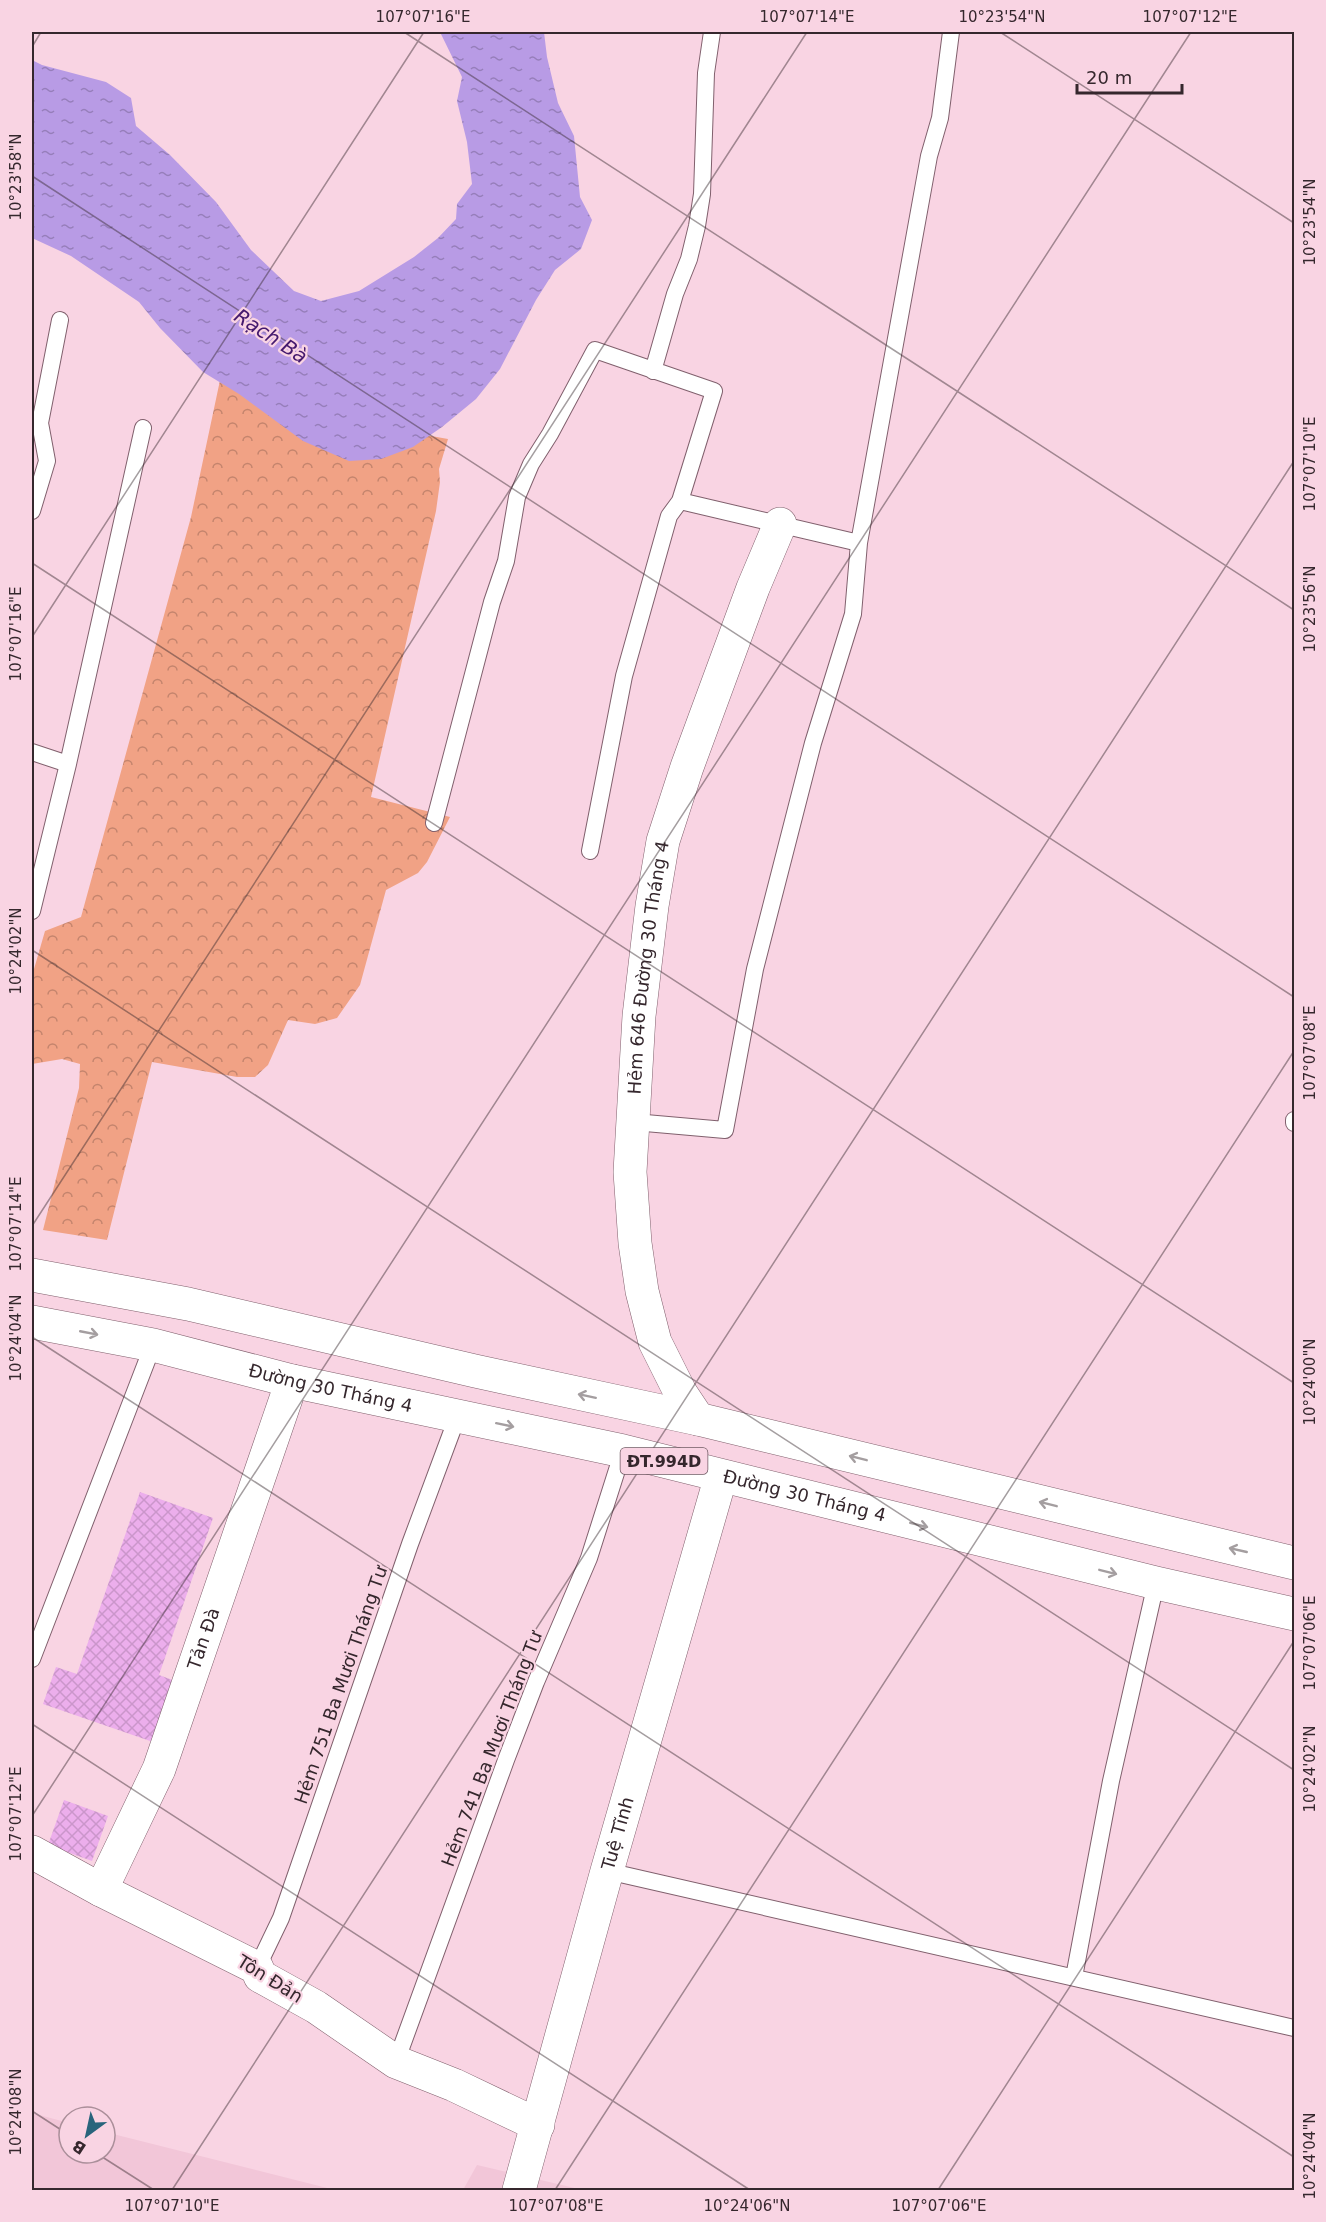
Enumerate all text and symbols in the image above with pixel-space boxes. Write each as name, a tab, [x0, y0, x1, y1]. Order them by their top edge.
text: 107°07'16"E	[376, 8, 470, 26]
text: 107°07'14"E	[760, 8, 854, 26]
text: 10°23'54"N	[958, 8, 1046, 26]
text: 107°07'12"E	[1143, 8, 1237, 26]
scale bar	[1077, 57, 1182, 95]
text: 20 m	[1086, 67, 1132, 88]
text: 10°23'58"N	[7, 133, 25, 221]
text: 10°23'54"N	[1301, 178, 1319, 266]
water label: Rạch Bà	[230, 304, 312, 368]
text: 107°07'10"E	[1301, 417, 1319, 511]
text: 10°23'56"N	[1301, 565, 1319, 653]
text: 107°07'16"E	[7, 587, 25, 681]
street label: Hẻm 646 Đường 30 Tháng 4	[623, 839, 673, 1095]
text: 10°24'02"N	[7, 907, 25, 995]
text: 107°07'08"E	[1301, 1006, 1319, 1100]
text: 107°07'14"E	[7, 1177, 25, 1271]
text: 10°24'04"N	[7, 1294, 25, 1382]
one-way arrow	[79, 1328, 98, 1339]
text: 10°24'00"N	[1301, 1338, 1319, 1426]
street label: Đường 30 Tháng 4	[247, 1359, 414, 1416]
one-way arrow	[577, 1389, 596, 1401]
one-way arrow	[494, 1420, 514, 1431]
road number: ĐT.994D	[620, 1448, 708, 1474]
one-way arrow	[849, 1452, 868, 1464]
street label: Đường 30 Tháng 4	[721, 1465, 888, 1526]
one-way arrow	[1039, 1498, 1058, 1510]
one-way arrow	[909, 1519, 928, 1531]
one-way arrow	[1228, 1544, 1248, 1555]
street label: Hẻm 751 Ba Mươi Tháng Tư	[290, 1562, 392, 1807]
one-way arrow	[1098, 1566, 1117, 1578]
text: 107°07'06"E	[1301, 1596, 1319, 1690]
street label: Tản Đà	[183, 1605, 224, 1673]
street label: Hẻm 741 Ba Mươi Tháng Tư	[437, 1627, 547, 1869]
text: 10°24'02"N	[1301, 1725, 1319, 1813]
text: 107°07'12"E	[7, 1767, 25, 1861]
street label: Tuệ Tĩnh	[597, 1794, 638, 1873]
street label: Tôn Đản	[233, 1950, 307, 2007]
text: 10°24'08"N	[7, 2068, 25, 2156]
north arrow	[57, 2105, 117, 2165]
text: 10°24'04"N	[1301, 2112, 1319, 2200]
text: B	[69, 2136, 89, 2158]
text: 107°07'10"E	[125, 2197, 219, 2215]
text: 107°07'08"E	[509, 2197, 603, 2215]
text: 10°24'06"N	[703, 2197, 791, 2215]
text: 107°07'06"E	[892, 2197, 986, 2215]

